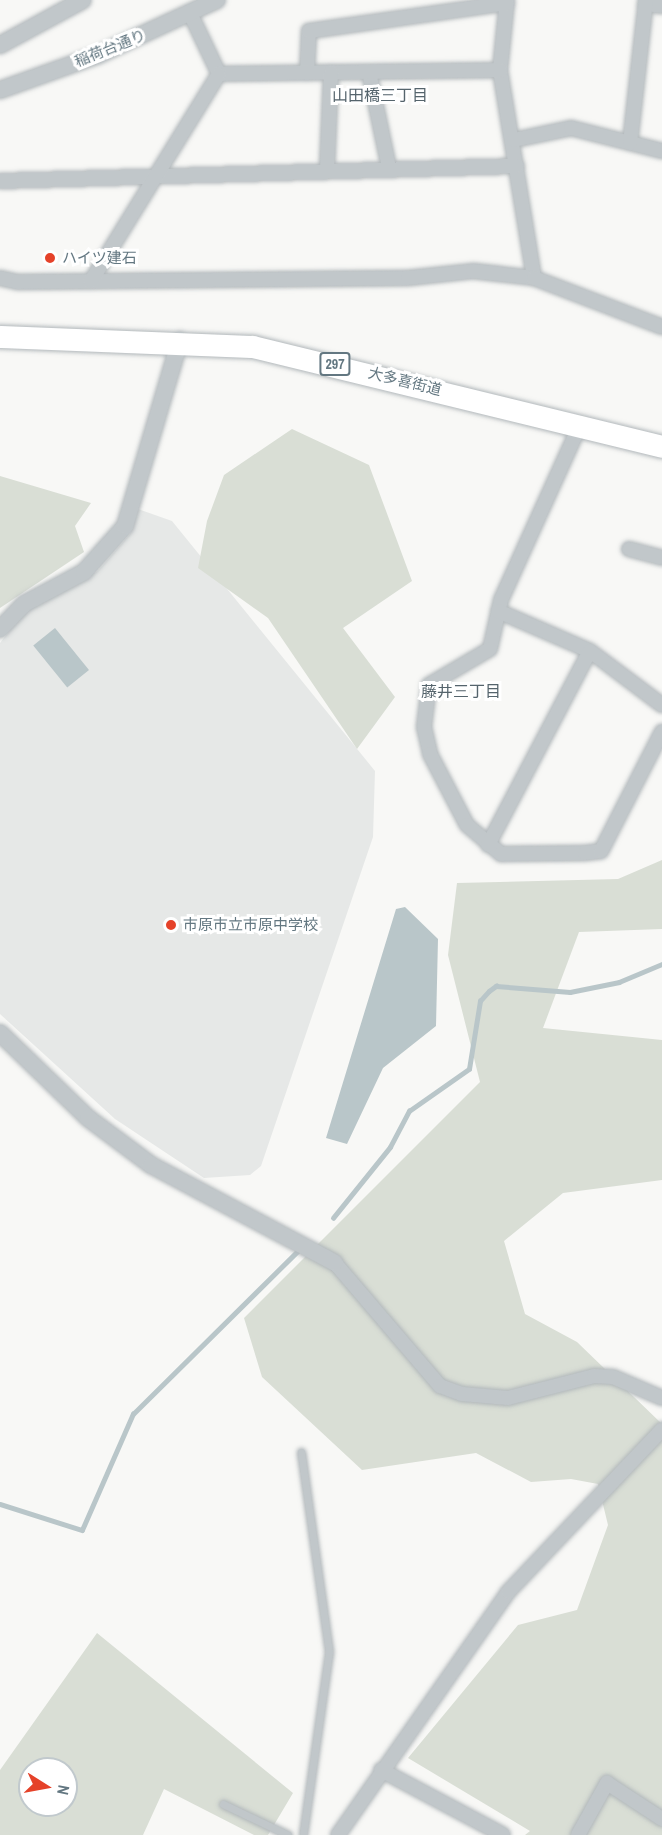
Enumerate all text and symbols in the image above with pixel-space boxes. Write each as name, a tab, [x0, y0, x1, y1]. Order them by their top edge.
street label: 稲荷台通り	[72, 26, 148, 70]
district label: 山田橋三丁目	[332, 85, 428, 105]
place label: ハイツ建石	[62, 249, 137, 267]
marker: ハイツ建石	[43, 251, 57, 265]
road number: 297	[318, 353, 352, 375]
street label: 大多喜街道	[366, 363, 444, 399]
district label: 藤井三丁目	[421, 681, 501, 701]
place label: 市原市立市原中学校	[183, 916, 318, 934]
marker: 市原市立市原中学校	[164, 918, 178, 932]
north arrow	[18, 1757, 78, 1817]
text: N	[52, 1783, 75, 1797]

